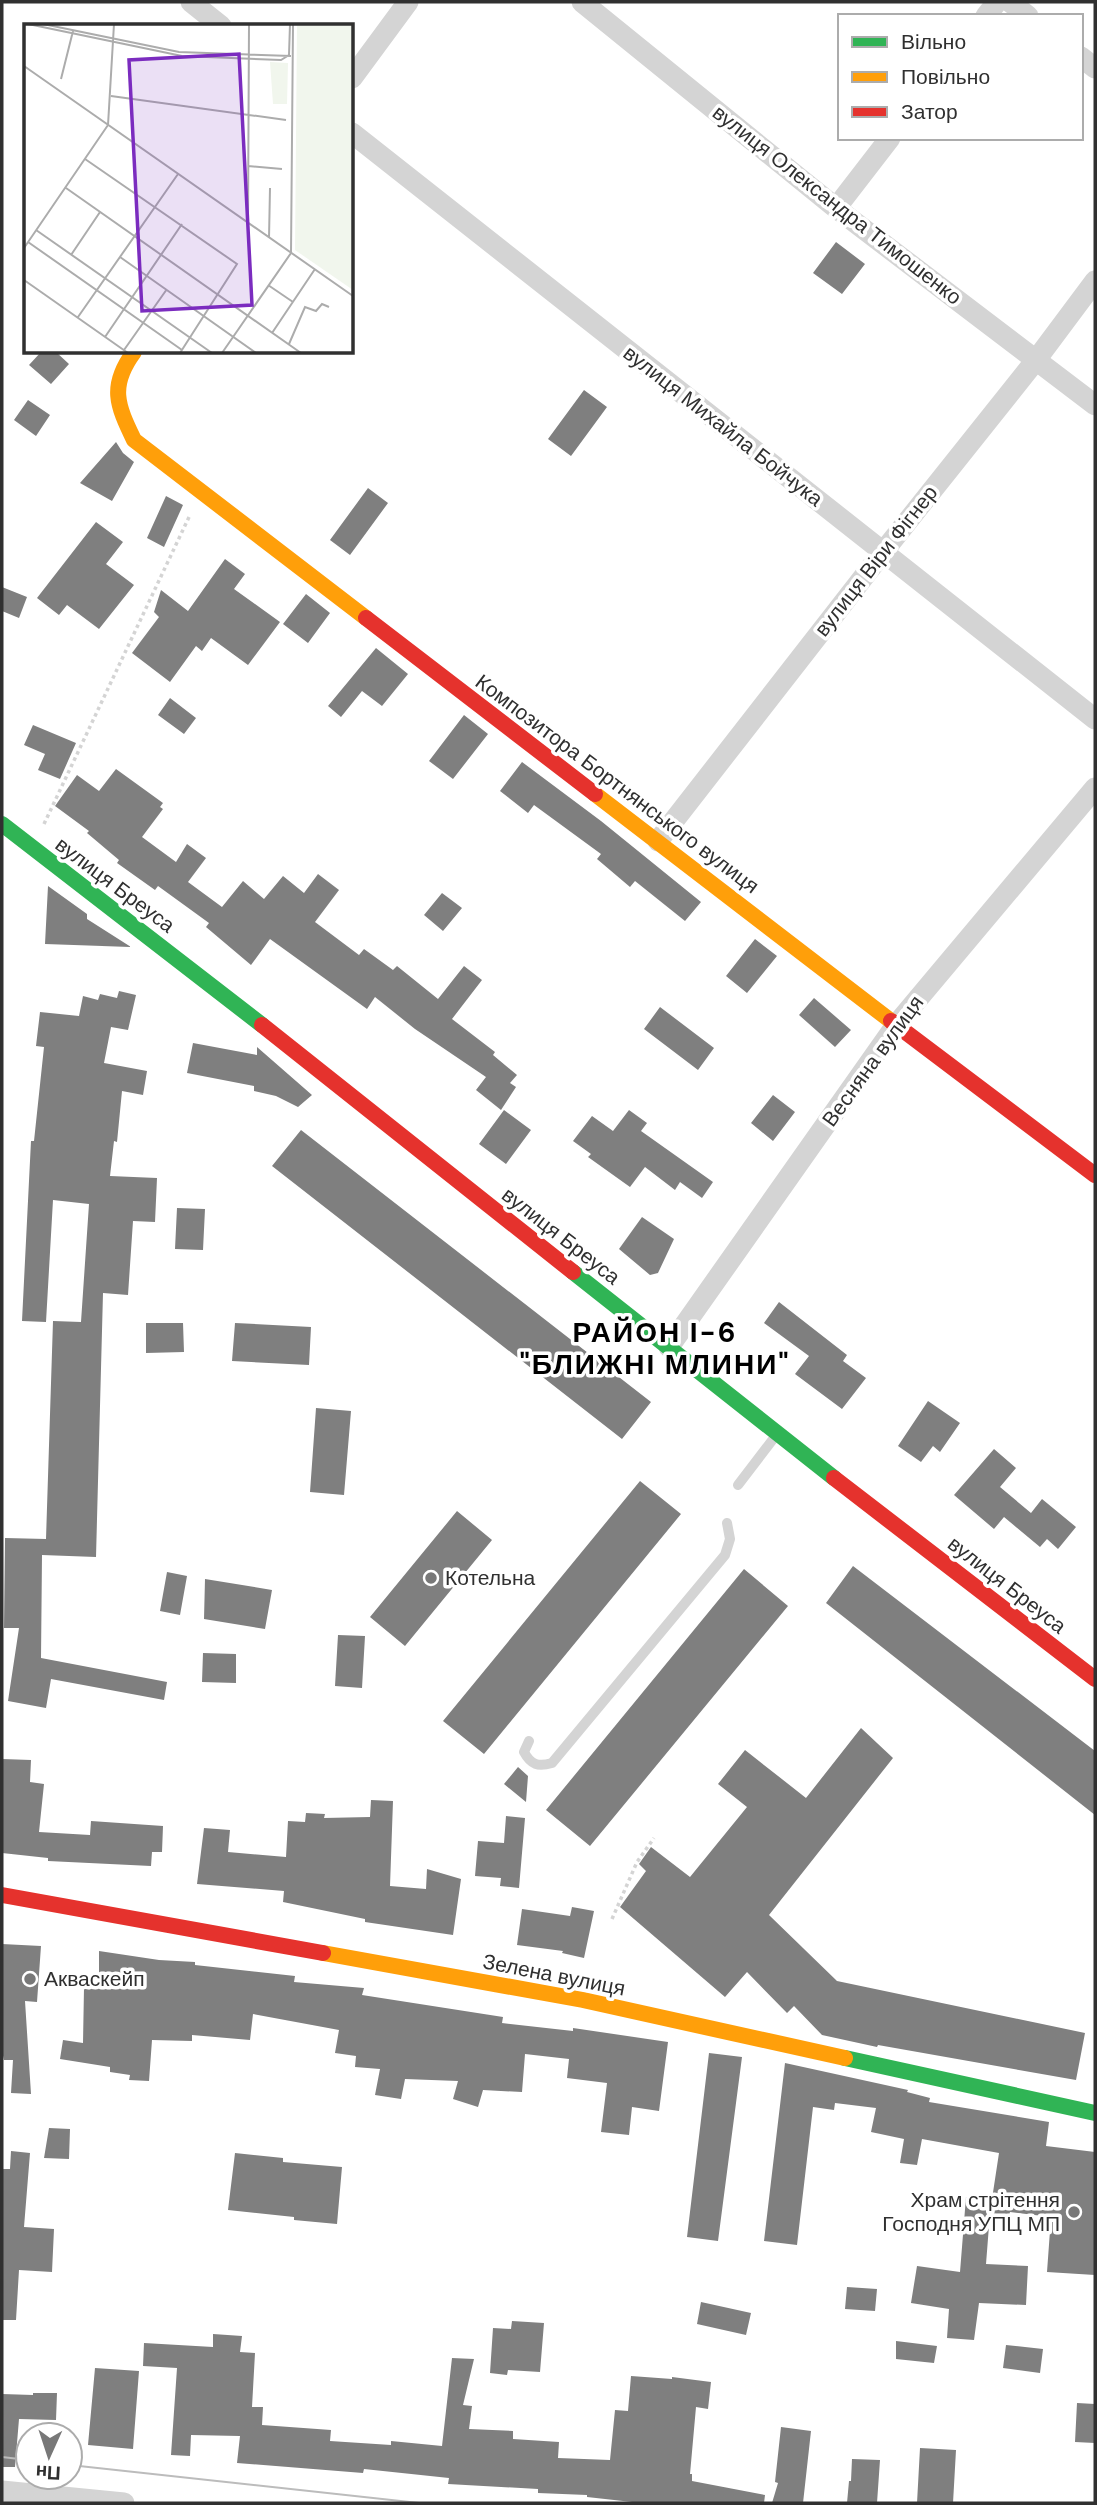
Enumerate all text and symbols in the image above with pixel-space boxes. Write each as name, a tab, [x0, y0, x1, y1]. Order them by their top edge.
legend	[838, 14, 1083, 140]
inset map	[24, 24, 354, 354]
text: Вільно	[901, 28, 966, 56]
text: Повільно	[901, 63, 990, 91]
text: Затор	[901, 98, 958, 126]
street label: вулиця Олександра Тимошенко	[707, 99, 967, 311]
street label: вулиця Михайла Бойчука	[617, 339, 829, 513]
street label: вулиця Віри Фігнер	[808, 480, 944, 642]
street label: Композитора Бортнянського вулиця	[469, 668, 765, 900]
street label: вулиця Бреуса	[49, 831, 181, 939]
street label: Весняна вулиця	[816, 990, 930, 1132]
street label: вулиця Бреуса	[496, 1181, 626, 1291]
district label: РАЙОН І-6 "БЛИЖНІ МЛИНИ"	[519, 1314, 791, 1383]
street label: вулиця Бреуса	[942, 1530, 1072, 1640]
place label: Котельна	[445, 1564, 536, 1592]
marker: Котельна	[423, 1570, 439, 1586]
street label: Зелена вулиця	[480, 1947, 628, 2003]
place label: Акваскейп	[44, 1965, 145, 1993]
marker: Акваскейп	[22, 1971, 38, 1987]
place label: Храм стрітення Господня УПЦ МП	[882, 2186, 1060, 2238]
marker: Храм стрітення Господня УПЦ МП	[1066, 2204, 1082, 2220]
north arrow	[14, 2421, 84, 2491]
text: Пн	[35, 2459, 61, 2486]

